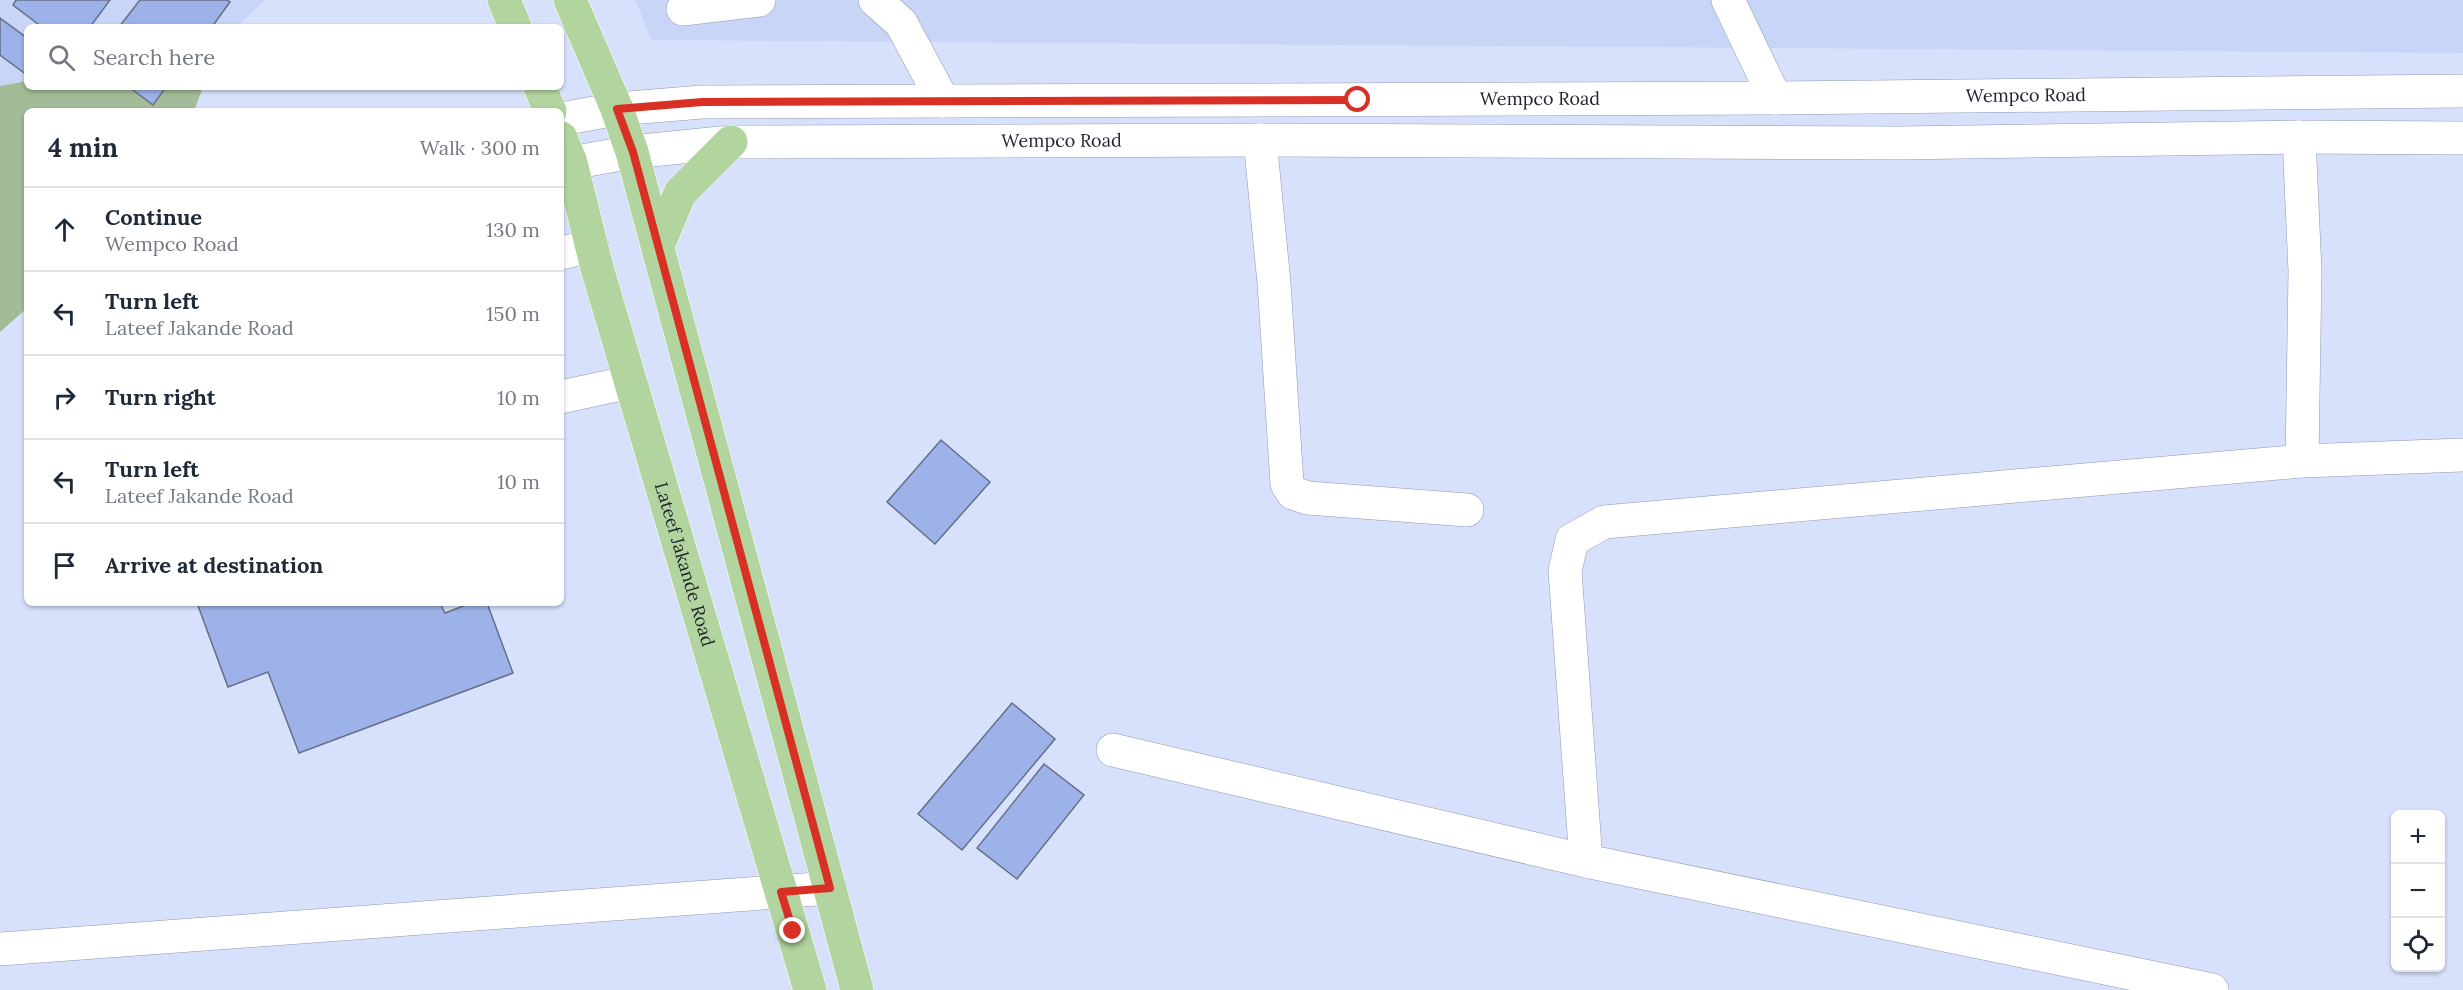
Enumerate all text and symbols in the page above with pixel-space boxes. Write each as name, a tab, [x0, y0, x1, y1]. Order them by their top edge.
search box	[24, 24, 564, 90]
icon: search	[45, 41, 78, 74]
text: Search here	[93, 43, 215, 71]
street label: Wempco Road	[1965, 83, 2086, 107]
route start	[1344, 86, 1370, 112]
street label: Wempco Road	[1480, 87, 1600, 110]
street label: Wempco Road	[1001, 129, 1122, 152]
text: 4 min	[48, 131, 118, 164]
text: Walk · 300 m	[420, 135, 540, 160]
text: Continue	[105, 203, 202, 231]
icon: ahead	[48, 213, 81, 246]
text: 130 m	[486, 217, 540, 242]
text: Wempco Road	[105, 231, 239, 256]
text: Turn left	[105, 287, 199, 315]
icon: left	[48, 297, 81, 330]
text: 150 m	[486, 301, 540, 326]
text: Lateef Jakande Road	[105, 315, 294, 340]
icon: right	[48, 381, 81, 414]
text: Turn right	[105, 383, 216, 411]
text: 10 m	[497, 385, 540, 410]
text: Turn left	[105, 455, 199, 483]
icon: left	[48, 465, 81, 498]
text: 10 m	[497, 469, 540, 494]
street label: Lateef Jakande Road	[650, 479, 720, 649]
text: Lateef Jakande Road	[105, 483, 294, 508]
icon: arrive	[48, 549, 81, 582]
text: Arrive at destination	[105, 551, 323, 579]
map controls	[2391, 810, 2445, 972]
button: +	[2391, 810, 2445, 864]
button: −	[2391, 864, 2445, 918]
route end	[779, 917, 805, 943]
button: locate	[2391, 918, 2445, 972]

